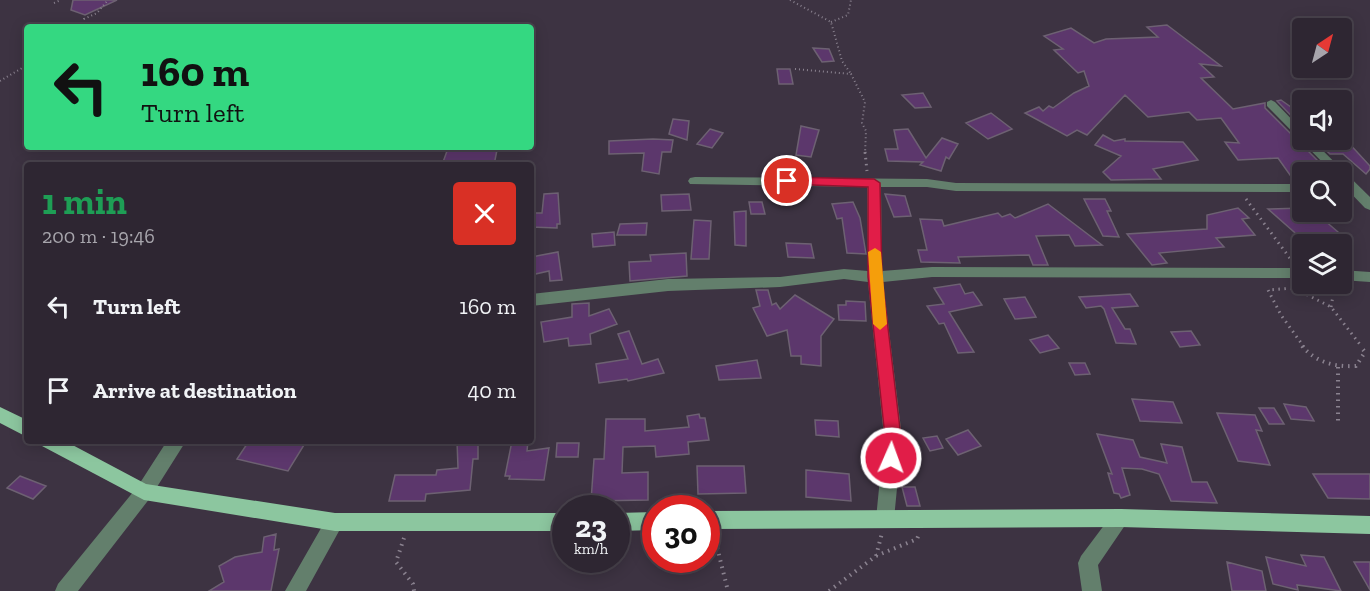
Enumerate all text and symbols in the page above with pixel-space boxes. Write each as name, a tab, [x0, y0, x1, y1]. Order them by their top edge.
north arrow	[1292, 18, 1352, 78]
map controls	[1292, 18, 1352, 294]
text: 160 m	[141, 46, 249, 97]
icon: left	[42, 48, 120, 126]
button: sound	[1292, 90, 1352, 150]
text: Turn left	[141, 97, 244, 129]
pin	[761, 155, 812, 206]
button: search	[1292, 162, 1352, 222]
icon: arrive	[770, 164, 803, 197]
text: 1 min	[42, 180, 127, 223]
button: close	[453, 182, 516, 245]
text: 200 m · 19:46	[42, 224, 155, 248]
button: layers	[1292, 234, 1352, 294]
icon: left	[42, 290, 75, 323]
text: Turn left	[93, 293, 180, 320]
text: 160 m	[459, 293, 516, 320]
icon: arrive	[42, 374, 75, 407]
text: Arrive at destination	[93, 377, 296, 404]
text: 40 m	[467, 377, 516, 404]
position arrow	[859, 426, 923, 490]
speed limit sign: 30	[642, 495, 720, 573]
text: 23	[575, 509, 607, 545]
text: km/h	[574, 540, 608, 558]

